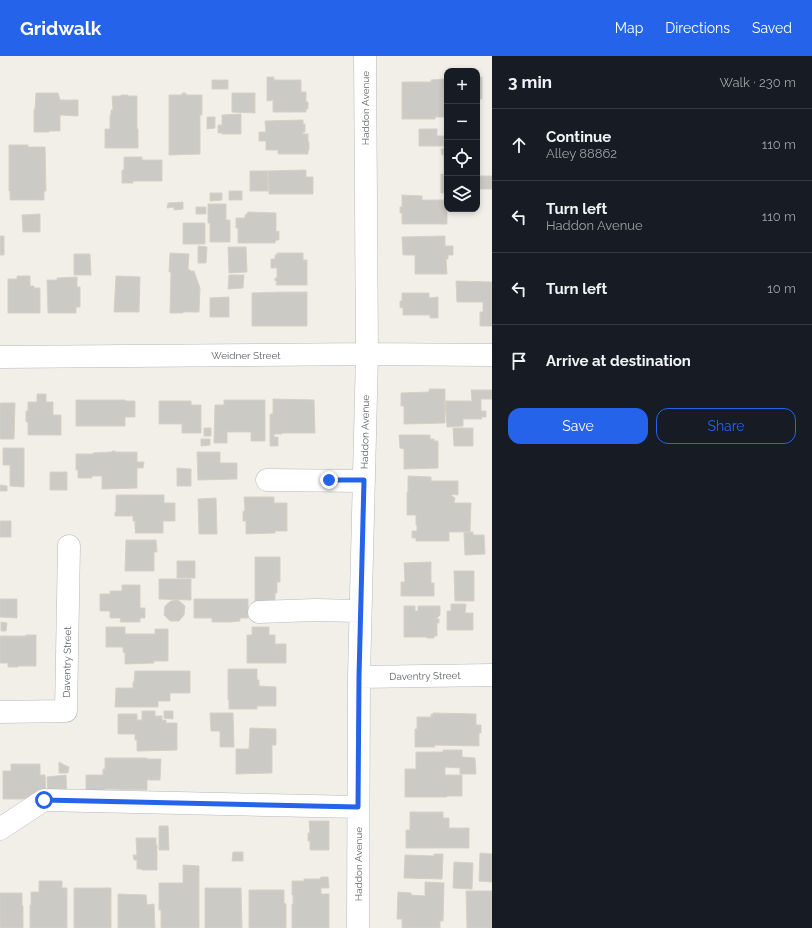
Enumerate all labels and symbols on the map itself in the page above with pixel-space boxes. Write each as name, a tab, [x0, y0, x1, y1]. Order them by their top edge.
street label: Haddon Avenue	[360, 71, 371, 145]
street label: Weidner Street	[211, 350, 281, 361]
street label: Haddon Avenue	[359, 395, 371, 469]
route end	[320, 471, 338, 489]
street label: Daventry Street	[61, 626, 73, 698]
street label: Daventry Street	[389, 670, 461, 682]
route start	[35, 791, 53, 809]
street label: Haddon Avenue	[353, 827, 364, 901]

